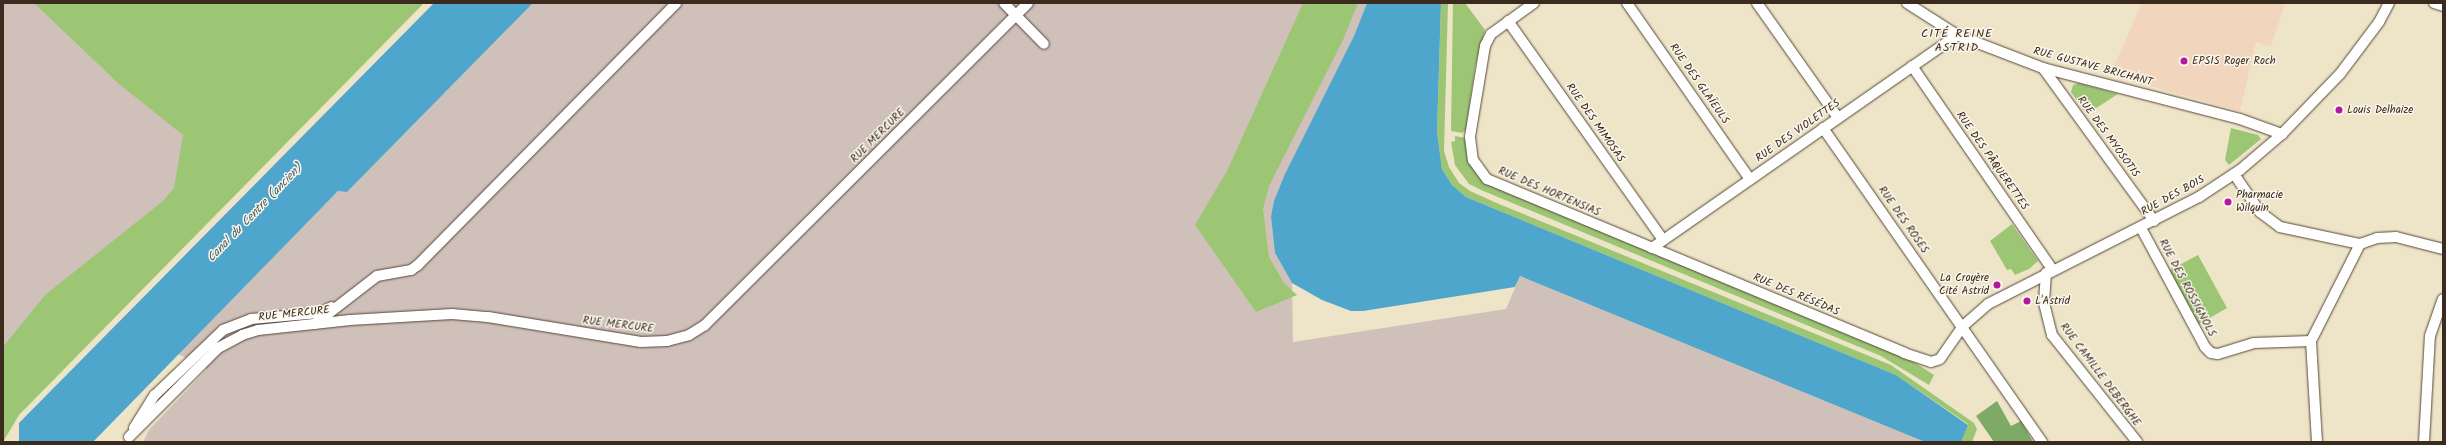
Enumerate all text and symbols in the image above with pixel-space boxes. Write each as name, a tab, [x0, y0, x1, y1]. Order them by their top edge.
district label: CITÉ REINE ASTRID	[1921, 27, 1993, 55]
street label: RUE DES GLAÏEULS	[1666, 41, 1732, 127]
street label: RUE GUSTAVE BRICHANT	[2032, 45, 2154, 89]
place label: EPSIS Roger Roch	[2192, 54, 2276, 68]
marker: EPSIS Roger Roch	[2179, 56, 2189, 66]
street label: RUE DES MIMOSAS	[1563, 81, 1627, 165]
street label: RUE DES MYOSOTIS	[2074, 94, 2142, 180]
street label: RUE DES VIOLETTES	[1753, 97, 1843, 165]
place label: Louis Delhaize	[2347, 103, 2413, 117]
marker: Louis Delhaize	[2334, 105, 2344, 115]
street label: RUE MERCURE	[848, 106, 908, 166]
street label: RUE DES PÂQUERETTES	[1953, 109, 2031, 213]
water label: Canal du Centre (ancien)	[204, 161, 306, 265]
street label: RUE DES HORTENSIAS	[1496, 164, 1602, 220]
street label: RUE DES BOIS	[2139, 173, 2207, 219]
street label: RUE DES ROSES	[1875, 184, 1931, 256]
place label: Pharmacie Wilquin	[2236, 189, 2283, 215]
marker: Pharmacie Wilquin	[2223, 197, 2233, 207]
street label: RUE DES ROSSIGNOLS	[2156, 237, 2218, 339]
street label: RUE DES RÉSÉDAS	[1751, 271, 1841, 319]
place label: La Croyère Cité Astrid	[1939, 272, 1989, 298]
marker: La Croyère Cité Astrid	[1992, 280, 2002, 290]
place label: L'Astrid	[2035, 294, 2070, 308]
marker: L'Astrid	[2022, 296, 2032, 306]
street label: RUE MERCURE	[258, 304, 330, 324]
street label: RUE MERCURE	[582, 314, 654, 336]
street label: RUE CAMILLE DEBERGHE	[2057, 321, 2143, 429]

